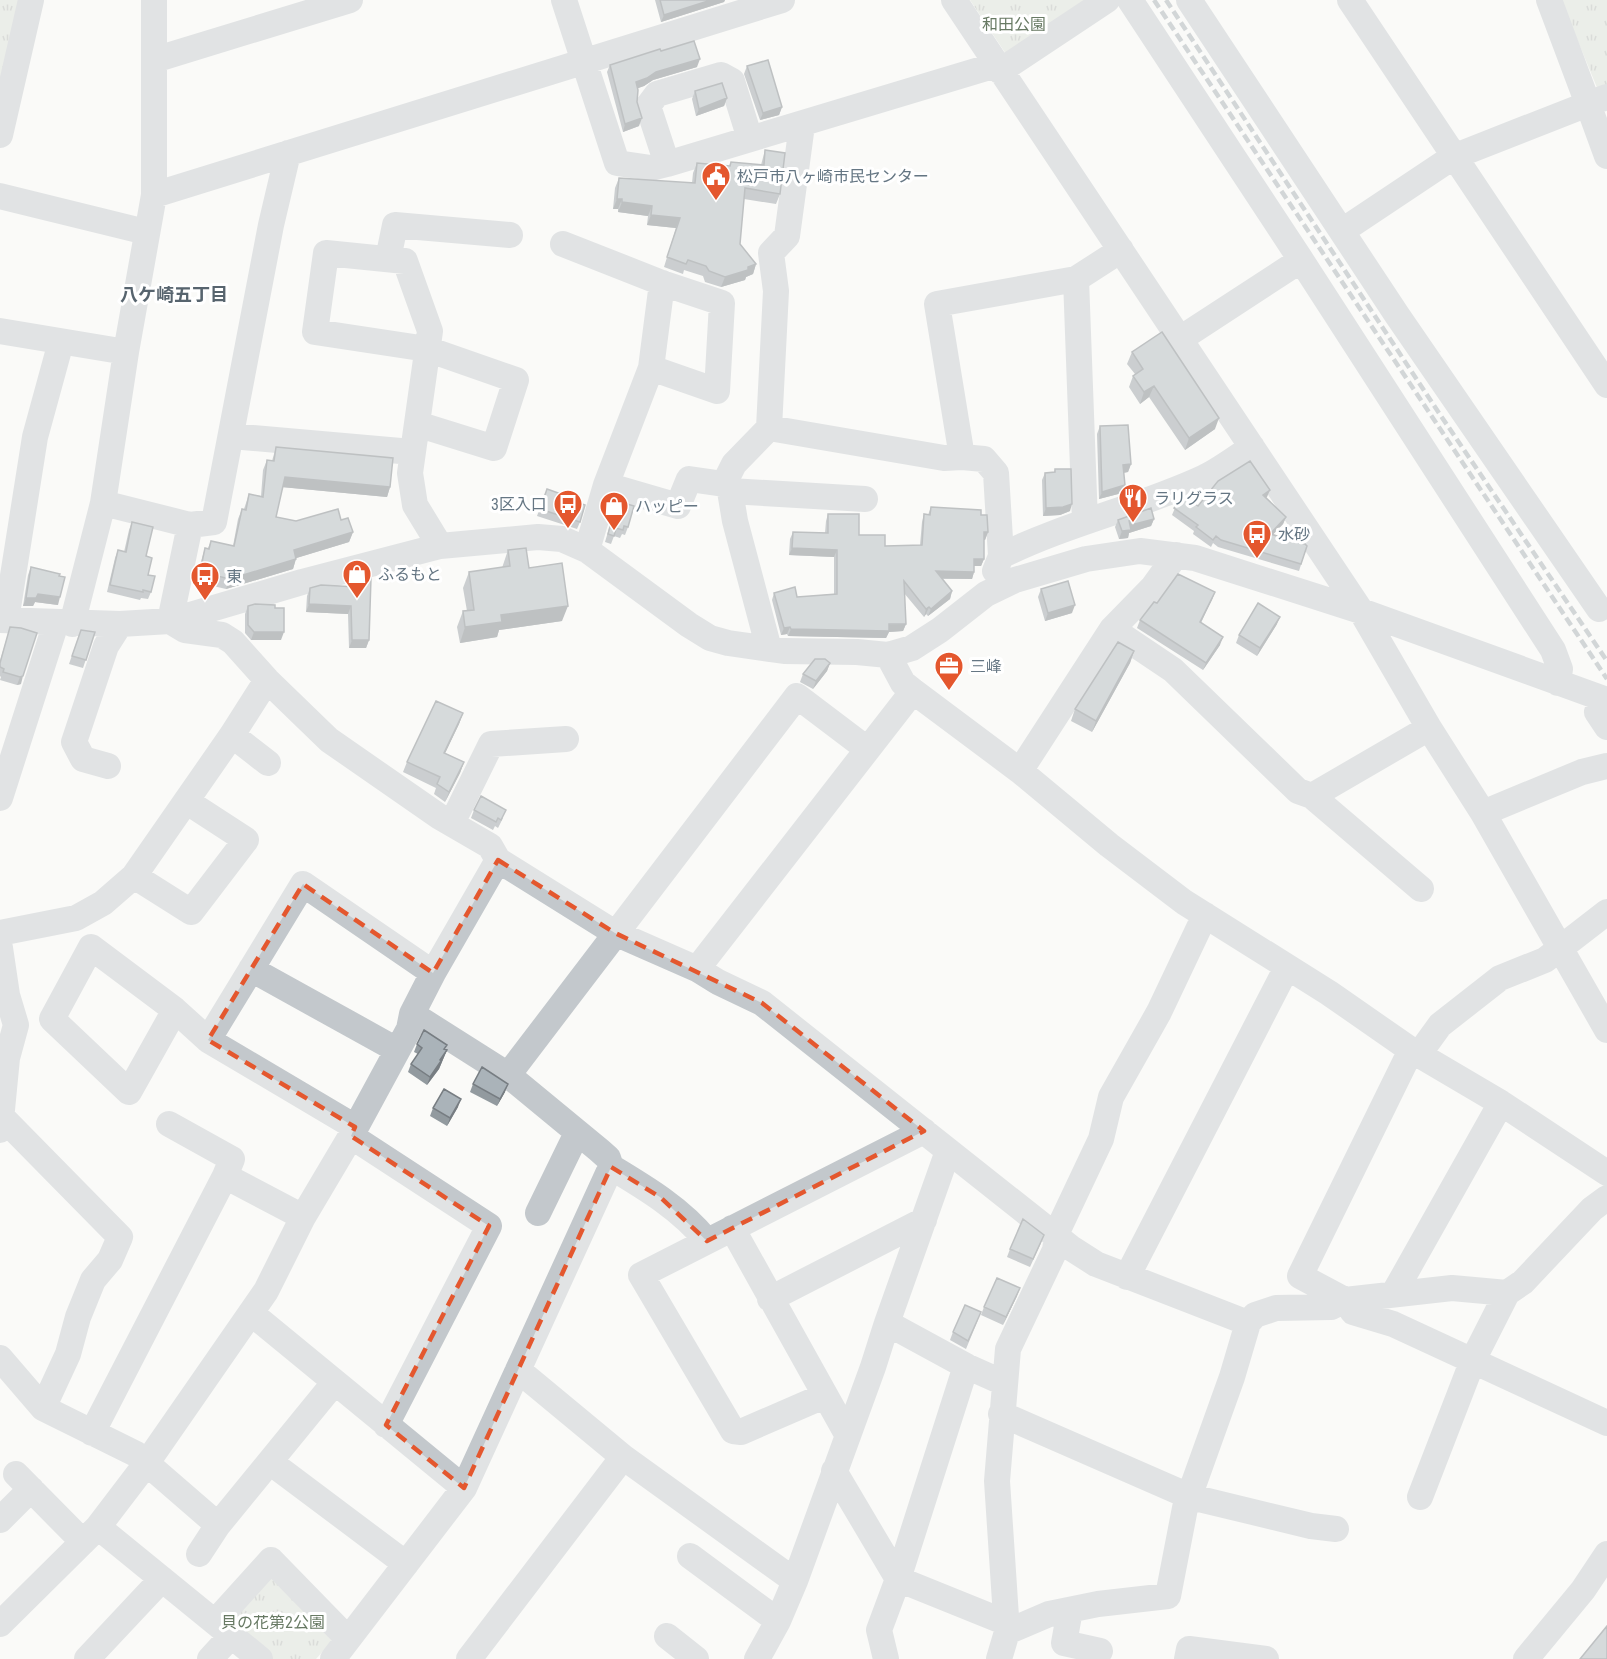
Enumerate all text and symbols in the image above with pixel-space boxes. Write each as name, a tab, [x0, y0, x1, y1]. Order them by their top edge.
park label: 和田公園	[982, 15, 1046, 34]
public building icon: 松戸市八ヶ崎市民センター	[700, 160, 732, 202]
place label: 松戸市八ヶ崎市民センター	[737, 167, 929, 186]
district label: 八ケ崎五丁目	[120, 284, 228, 305]
restaurant icon: ラリグラス	[1117, 482, 1149, 524]
bus stop icon: 3区入口	[552, 488, 584, 530]
place label: ラリグラス	[1154, 489, 1234, 508]
shop icon: ハッピー	[598, 490, 630, 532]
place label: 3区入口	[491, 495, 547, 514]
place label: ハッピー	[635, 497, 699, 516]
bus stop icon: 水砂	[1241, 518, 1273, 560]
place label: 水砂	[1278, 525, 1310, 544]
shop icon: ふるもと	[341, 558, 373, 600]
bus stop icon: 東	[189, 560, 221, 602]
place label: ふるもと	[378, 565, 442, 584]
place label: 東	[226, 567, 242, 586]
office icon: 三峰	[933, 650, 965, 692]
place label: 三峰	[970, 657, 1002, 676]
park label: 貝の花第2公園	[221, 1613, 325, 1632]

